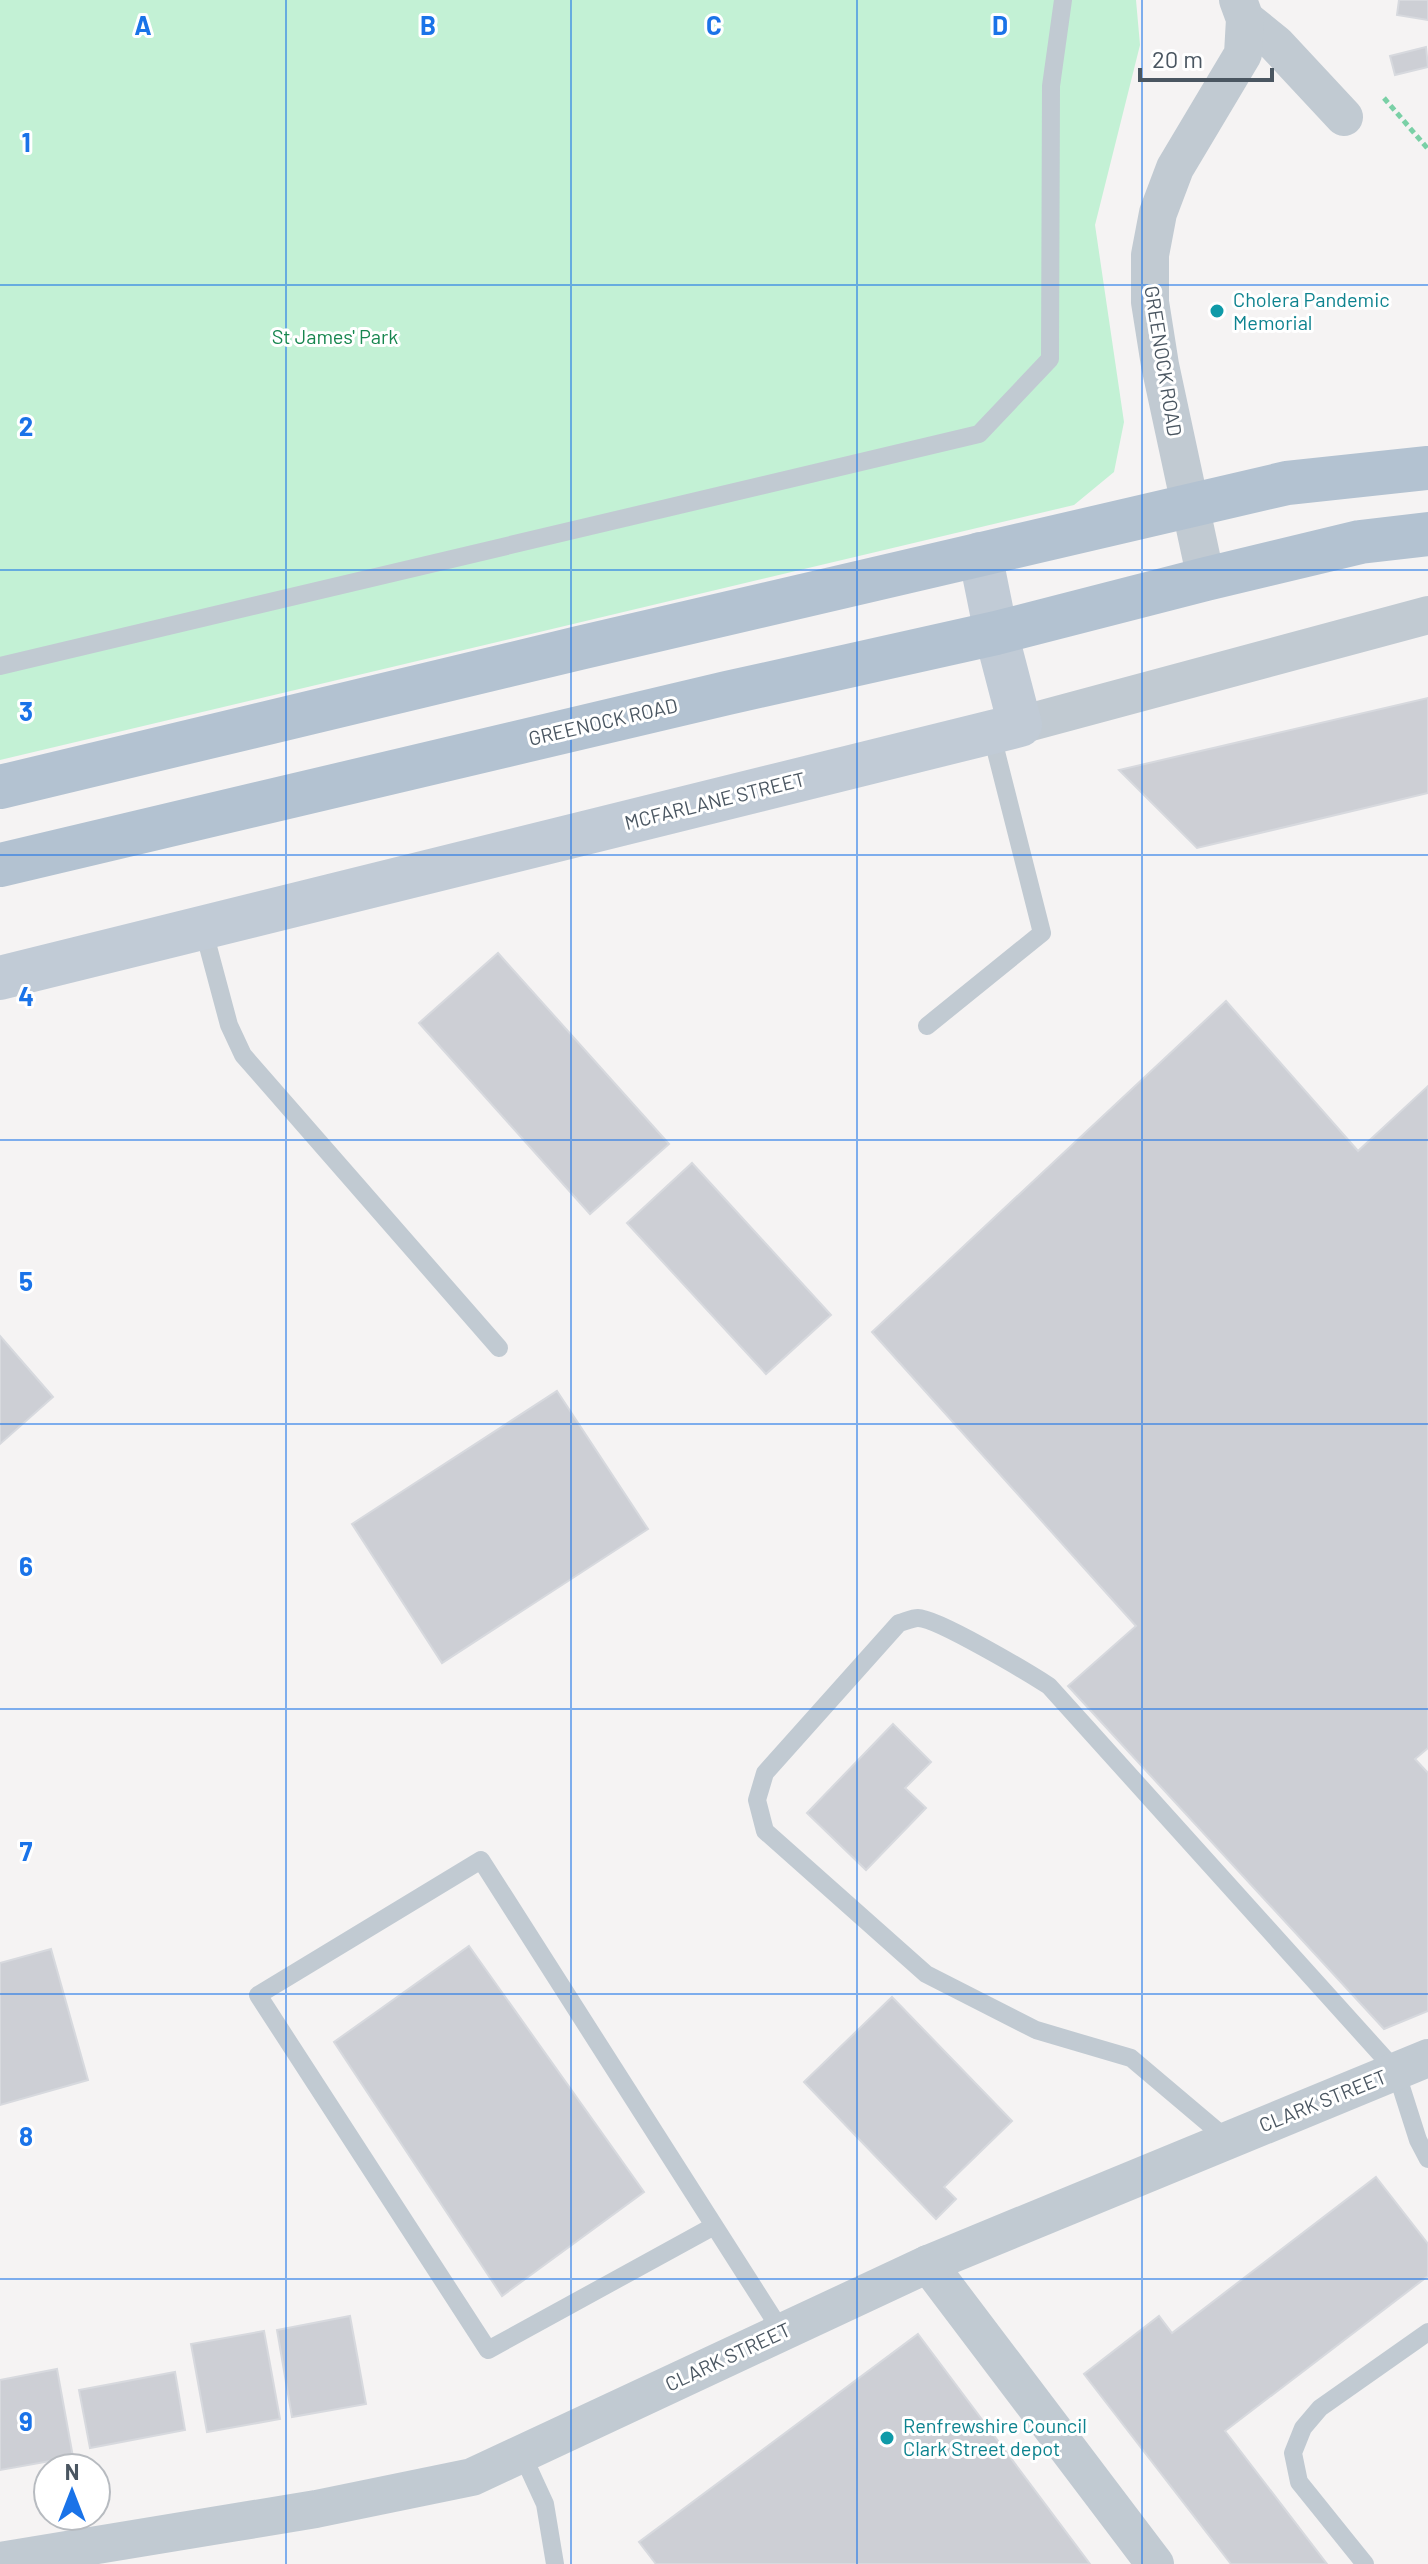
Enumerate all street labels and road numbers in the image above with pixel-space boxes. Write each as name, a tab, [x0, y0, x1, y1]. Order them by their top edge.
street label: GREENOCK ROAD	[1140, 284, 1188, 438]
street label: GREENOCK ROAD	[526, 692, 680, 750]
street label: MCFARLANE STREET	[622, 766, 808, 834]
street label: CLARK STREET	[1255, 2064, 1390, 2137]
street label: CLARK STREET	[661, 2317, 794, 2396]

